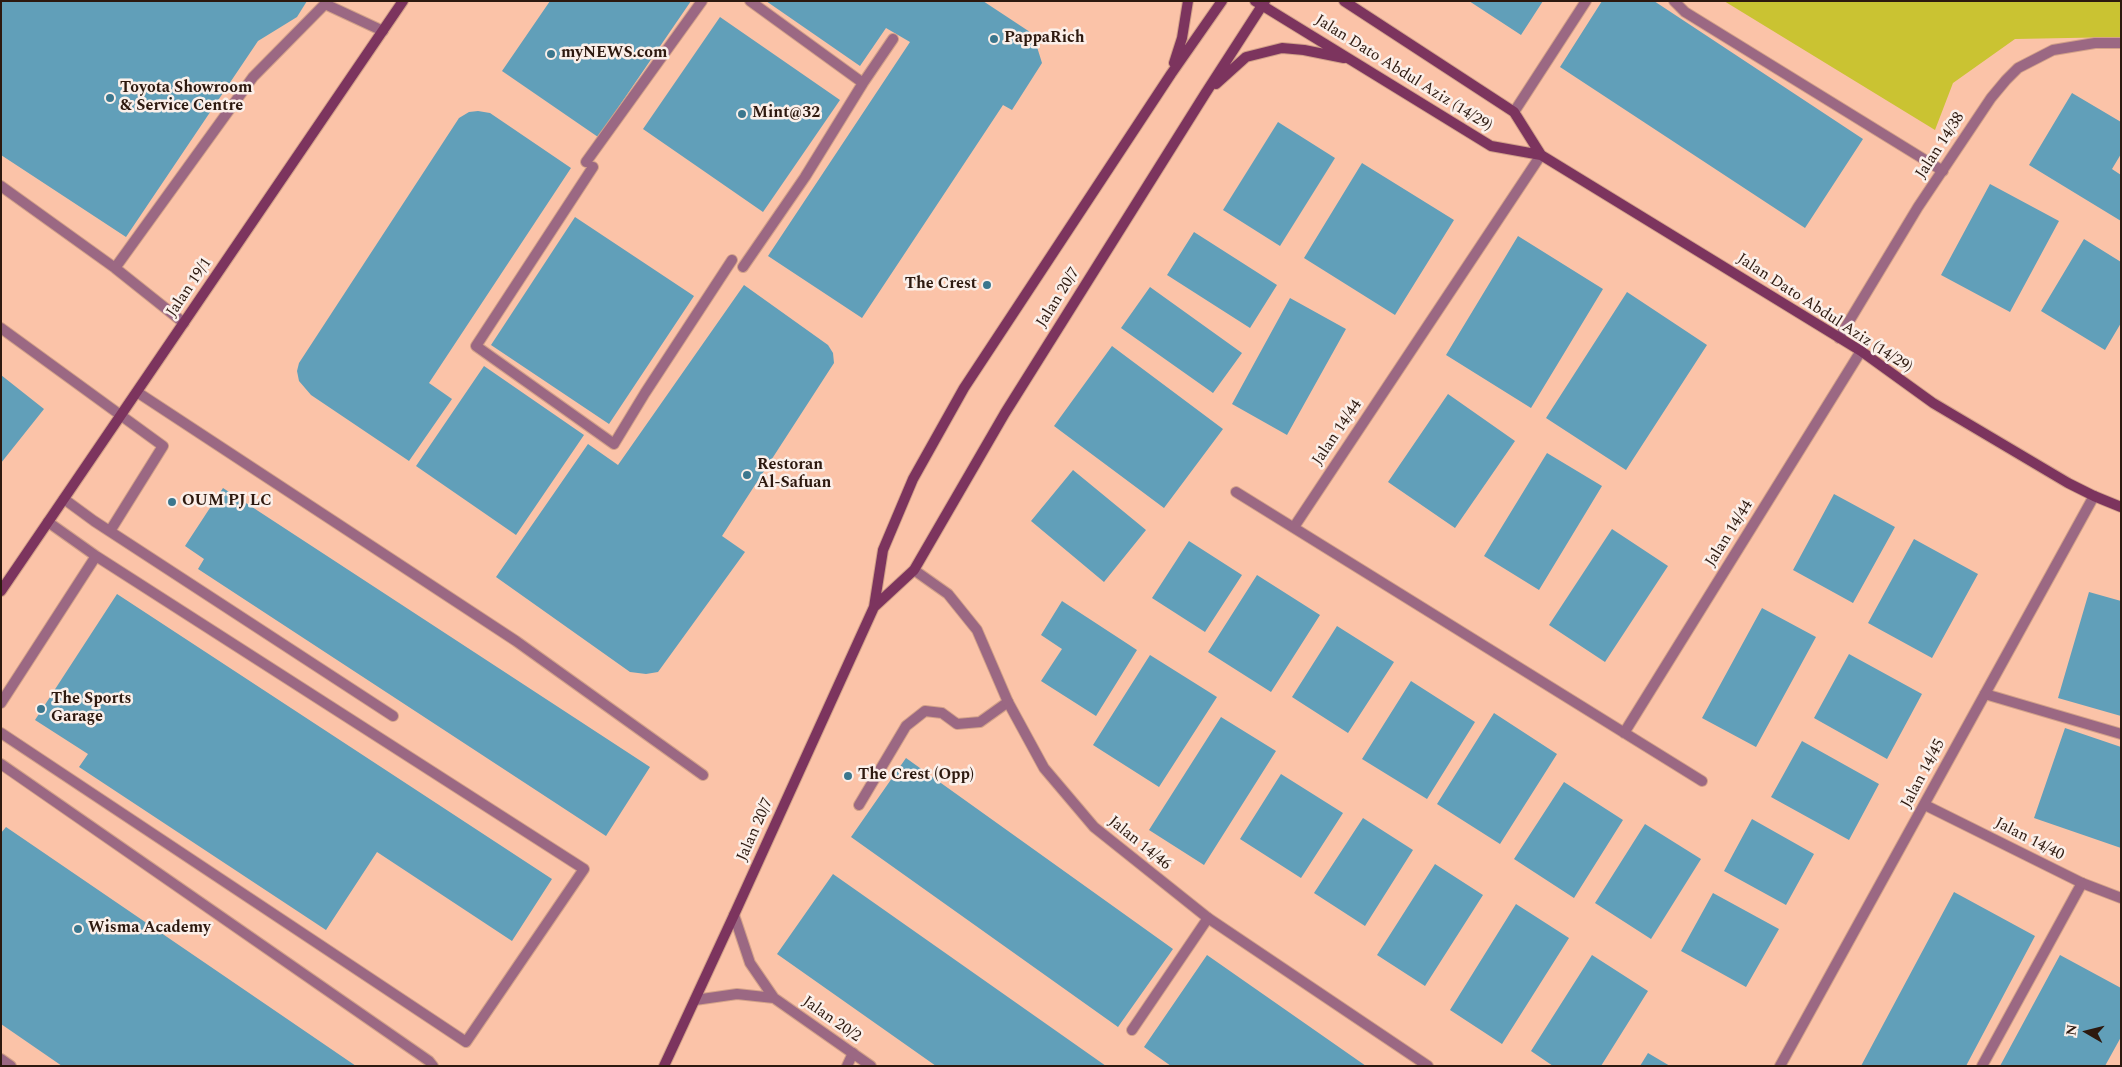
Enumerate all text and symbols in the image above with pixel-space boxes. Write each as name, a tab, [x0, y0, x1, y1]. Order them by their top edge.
street label: Jalan Dato Abdul Aziz (14/29)	[1311, 11, 1495, 137]
place label: PappaRich	[1004, 29, 1085, 49]
marker: PappaRich	[988, 33, 1000, 45]
place label: myNEWS.com	[561, 44, 667, 64]
marker: myNEWS.com	[545, 48, 557, 60]
place label: Toyota Showroom & Service Centre	[120, 79, 252, 117]
marker: Toyota Showroom & Service Centre	[104, 92, 116, 104]
place label: Mint@32	[752, 104, 820, 124]
marker: Mint@32	[736, 108, 748, 120]
street label: Jalan 14/38	[1912, 109, 1970, 183]
street label: Jalan Dato Abdul Aziz (14/29)	[1733, 250, 1915, 378]
street label: Jalan 19/1	[163, 255, 217, 321]
street label: Jalan 20/7	[1033, 264, 1085, 332]
place label: The Crest	[905, 275, 977, 295]
marker: The Crest	[981, 279, 993, 291]
street label: Jalan 14/44	[1309, 396, 1367, 470]
place label: Restoran Al-Safuan	[757, 456, 831, 494]
marker: Restoran Al-Safuan	[741, 469, 753, 481]
place label: OUM PJ LC	[182, 492, 272, 512]
marker: OUM PJ LC	[166, 496, 178, 508]
street label: Jalan 14/44	[1702, 497, 1758, 571]
place label: The Sports Garage	[51, 690, 132, 728]
marker: The Sports Garage	[35, 703, 47, 715]
street label: Jalan 14/45	[1898, 736, 1950, 812]
place label: The Crest (Opp)	[858, 766, 974, 786]
marker: The Crest (Opp)	[842, 770, 854, 782]
street label: Jalan 20/7	[734, 795, 778, 865]
street label: Jalan 14/46	[1104, 813, 1174, 875]
street label: Jalan 14/40	[1991, 814, 2067, 866]
place label: Wisma Academy	[88, 919, 211, 939]
marker: Wisma Academy	[72, 923, 84, 935]
street label: Jalan 20/2	[798, 993, 864, 1047]
north arrow	[2062, 1007, 2112, 1057]
text: N	[2060, 1023, 2083, 1037]

